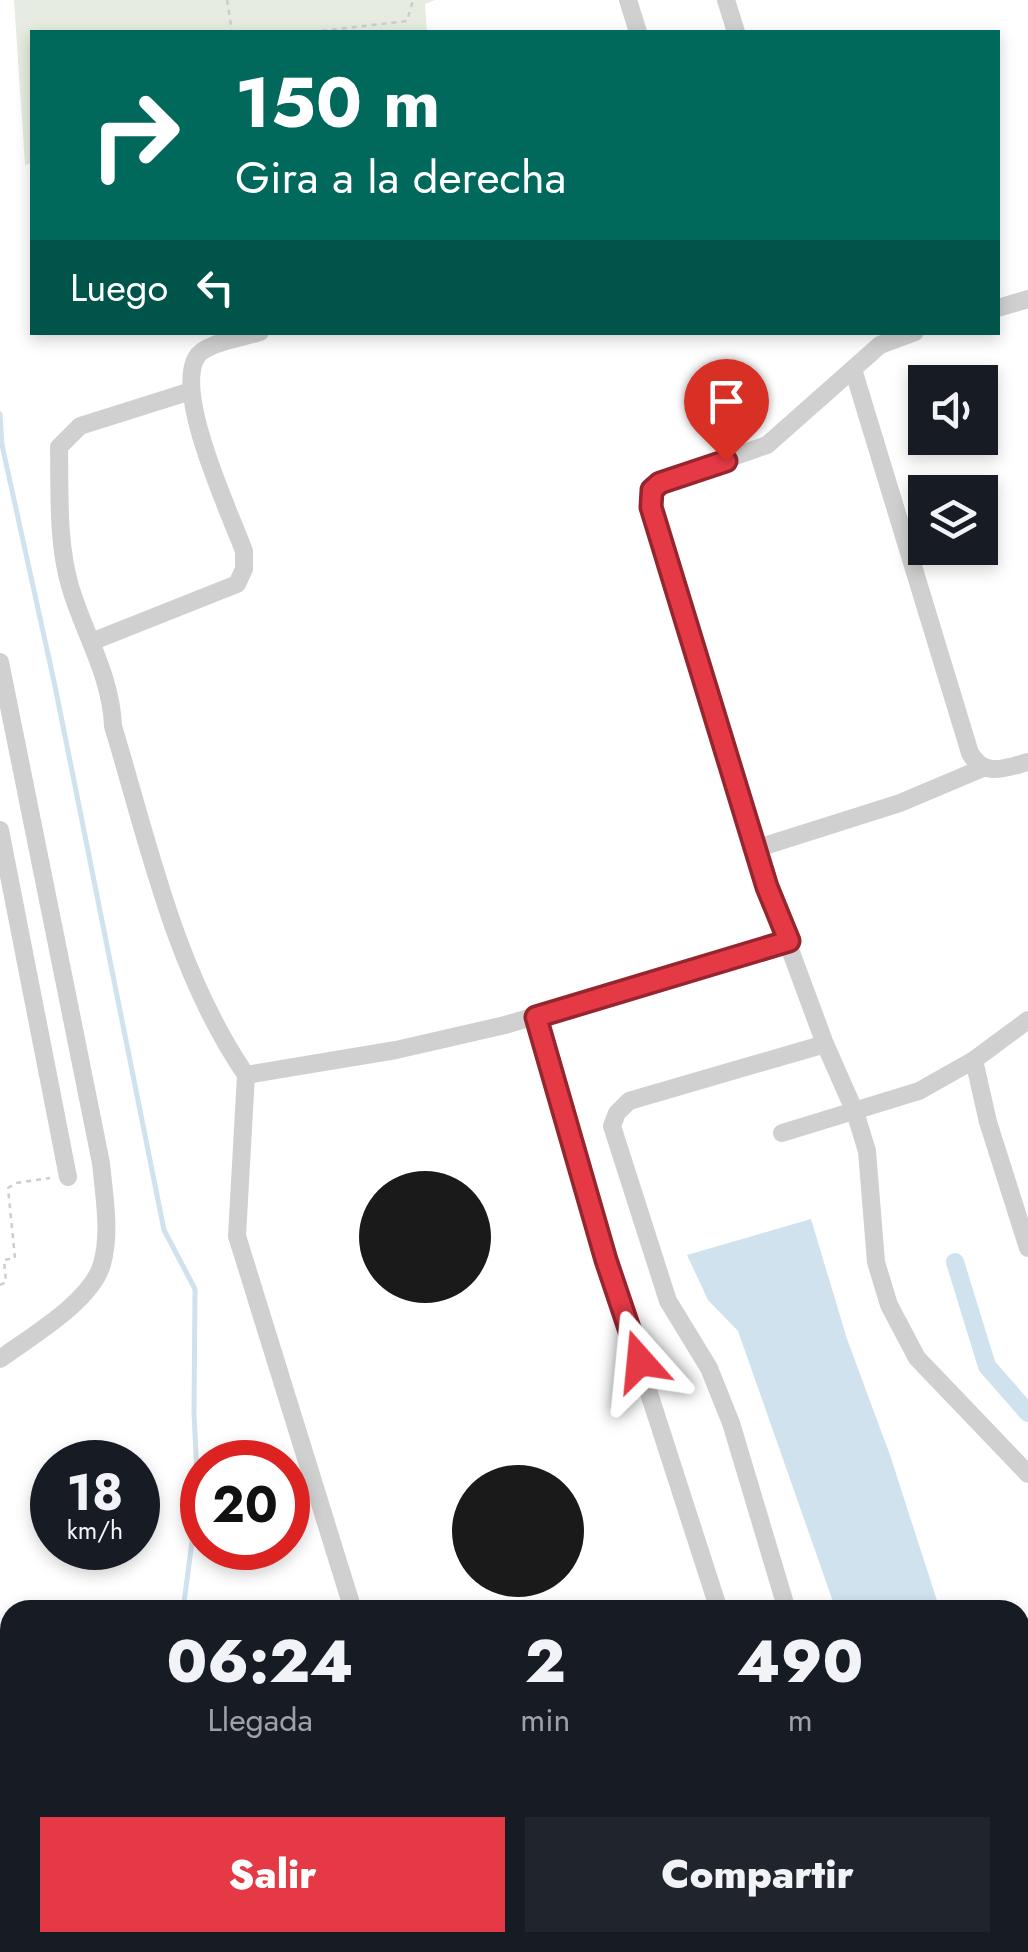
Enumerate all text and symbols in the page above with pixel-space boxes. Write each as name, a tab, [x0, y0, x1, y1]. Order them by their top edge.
text: 150 m	[235, 52, 441, 153]
icon: right	[70, 70, 200, 200]
text: Gira a la derecha	[235, 145, 566, 210]
text: Luego	[70, 260, 168, 315]
icon: left	[188, 260, 243, 315]
pin	[684, 359, 769, 462]
map controls	[908, 365, 998, 565]
button: sound	[908, 365, 998, 455]
icon: arrive	[699, 374, 754, 429]
button: layers	[908, 475, 998, 565]
position arrow	[588, 1309, 692, 1413]
speed limit sign: 20	[180, 1440, 310, 1570]
text: 18	[67, 1456, 123, 1529]
text: km/h	[67, 1512, 123, 1548]
text: 06:24	[167, 1618, 354, 1705]
text: 2	[525, 1618, 566, 1705]
text: 490	[737, 1618, 863, 1705]
text: Llegada	[207, 1697, 313, 1743]
text: min	[520, 1697, 570, 1743]
text: m	[788, 1697, 813, 1743]
button: Salir	[40, 1817, 505, 1932]
button: Compartir	[525, 1817, 990, 1932]

